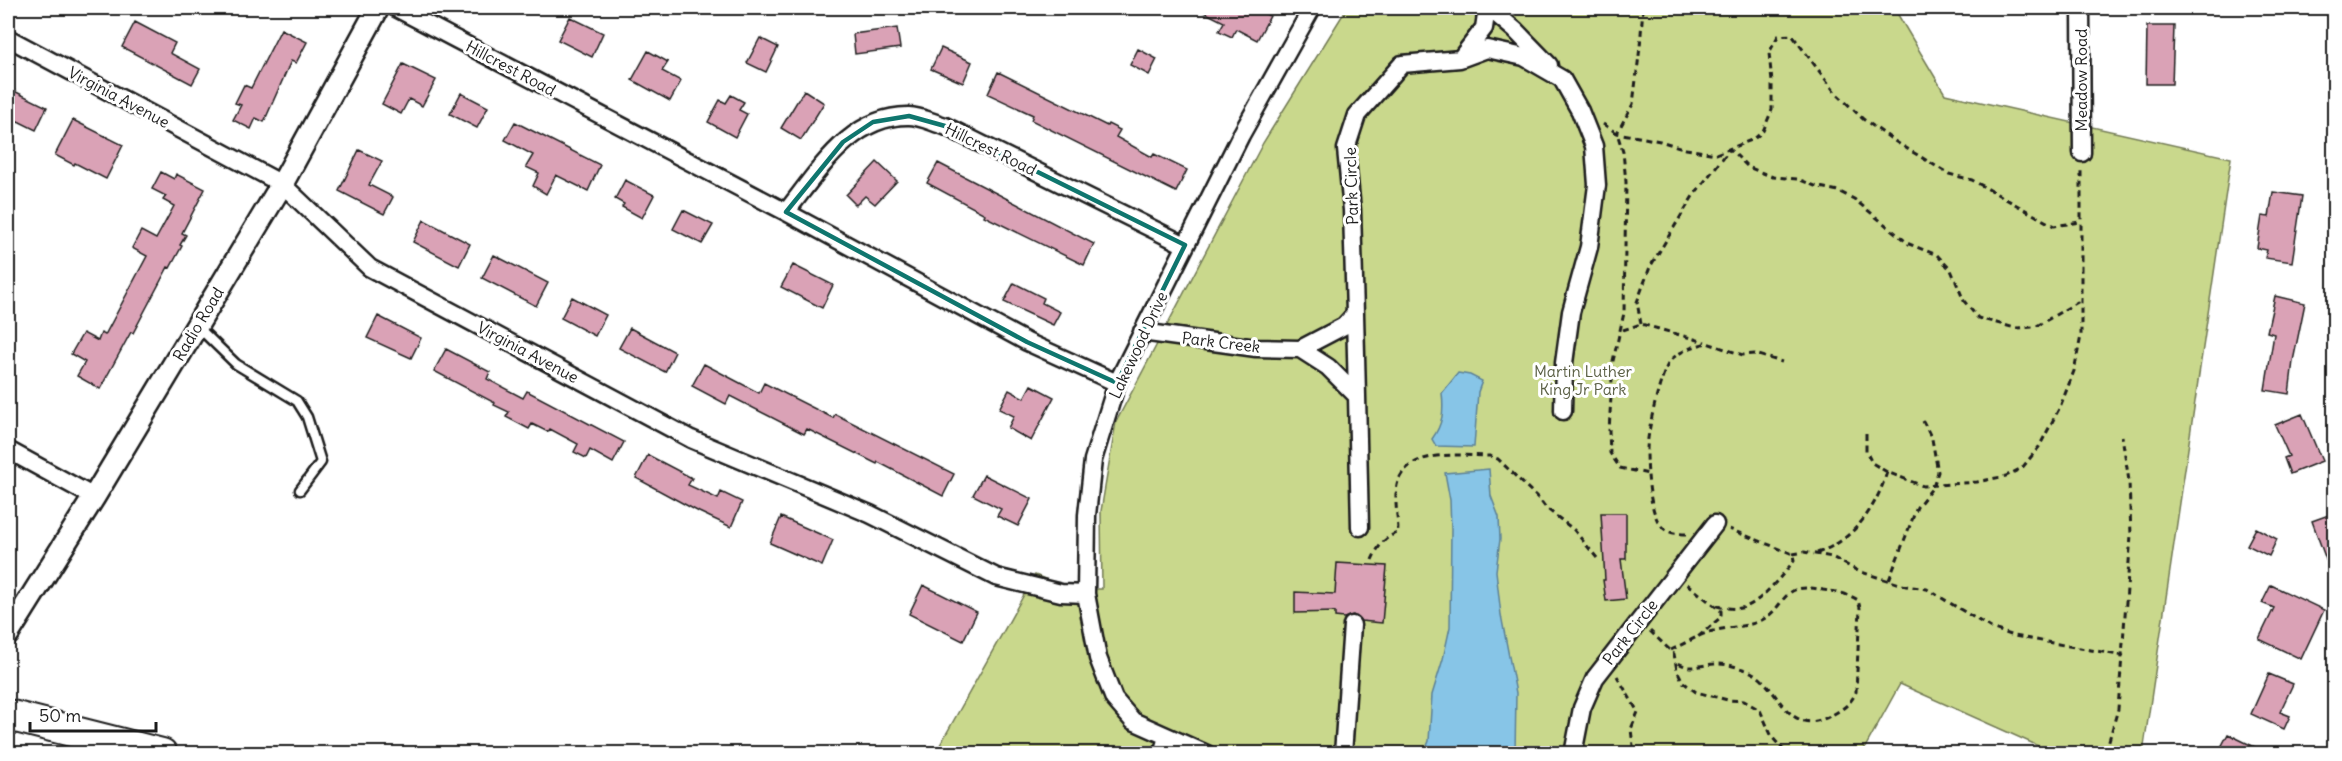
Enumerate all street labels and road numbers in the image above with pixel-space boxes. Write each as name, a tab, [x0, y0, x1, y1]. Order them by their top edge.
street label: Meadow Road	[2071, 29, 2091, 131]
street label: Hillcrest Road	[463, 36, 559, 100]
street label: Virginia Avenue	[65, 62, 173, 132]
street label: Hillcrest Road	[942, 118, 1040, 180]
street label: Park Circle	[1340, 147, 1362, 225]
street label: Radio Road	[168, 283, 228, 365]
street label: Lakewood Drive	[1104, 288, 1172, 402]
street label: Virginia Avenue	[474, 317, 582, 387]
street label: Park Creek	[1181, 327, 1261, 357]
street label: Park Circle	[1598, 595, 1662, 669]

